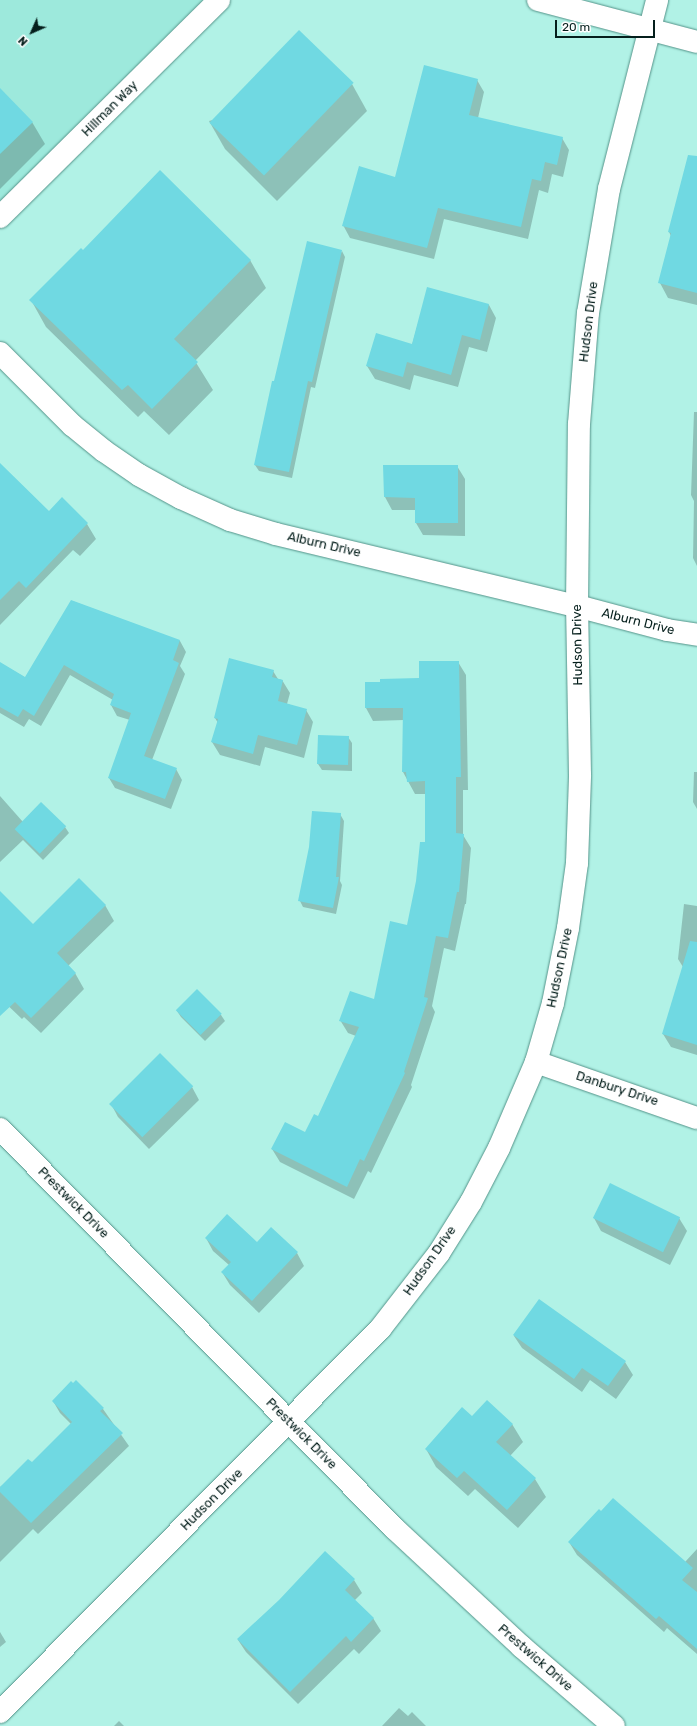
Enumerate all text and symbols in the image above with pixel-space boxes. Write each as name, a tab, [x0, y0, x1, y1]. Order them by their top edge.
north arrow	[12, 12, 52, 52]
scale bar	[557, 12, 657, 38]
text: 20 m	[562, 20, 590, 34]
text: N	[16, 33, 31, 48]
street label: Hillman Way	[79, 78, 141, 140]
street label: Hudson Drive	[576, 281, 602, 363]
street label: Alburn Drive	[286, 529, 362, 561]
street label: Hudson Drive	[569, 604, 587, 686]
street label: Alburn Drive	[600, 605, 676, 639]
street label: Hudson Drive	[544, 927, 576, 1009]
street label: Danbury Drive	[574, 1068, 660, 1110]
street label: Prestwick Drive	[34, 1164, 112, 1242]
street label: Hudson Drive	[400, 1223, 460, 1299]
street label: Prestwick Drive	[262, 1395, 340, 1473]
street label: Hudson Drive	[178, 1466, 246, 1534]
street label: Prestwick Drive	[494, 1621, 576, 1695]

